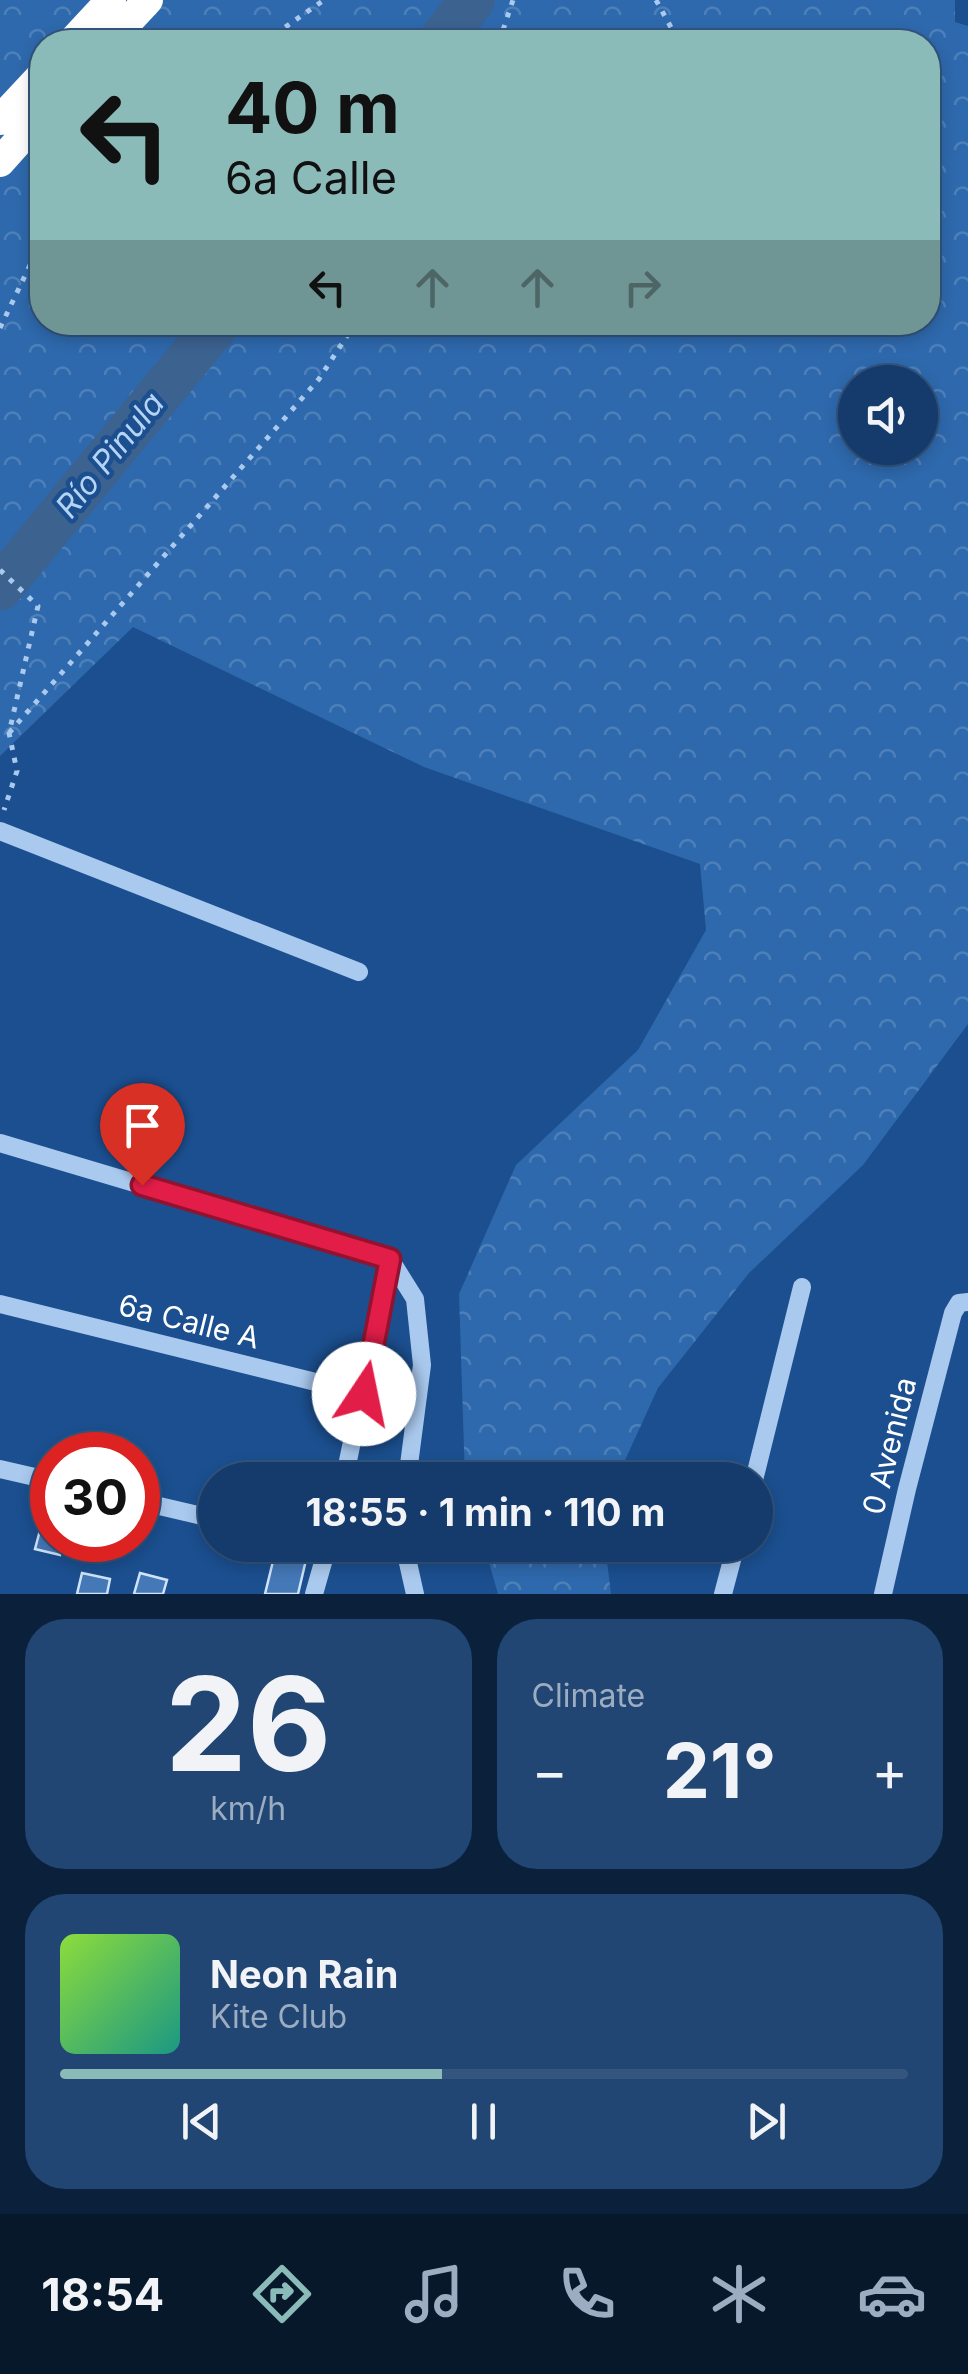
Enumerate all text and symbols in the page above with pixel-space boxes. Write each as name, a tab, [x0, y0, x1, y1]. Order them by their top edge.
text: 40 m	[225, 65, 400, 150]
icon: left	[60, 70, 190, 200]
text: 6a Calle	[225, 150, 397, 205]
icon: left	[300, 260, 355, 315]
icon: ahead	[405, 260, 460, 315]
icon: ahead	[510, 260, 565, 315]
icon: right	[615, 260, 670, 315]
map controls	[838, 365, 938, 465]
button: sound	[838, 365, 938, 465]
water label: Río Pinula	[47, 384, 172, 525]
pin	[100, 1083, 185, 1186]
icon: arrive	[115, 1098, 170, 1153]
street label: 6a Calle A	[115, 1286, 263, 1356]
position arrow	[312, 1342, 416, 1446]
street label: 0 Avenida	[855, 1373, 923, 1518]
speed limit sign: 30	[30, 1432, 160, 1562]
text: 18:55 · 1 min · 110 m	[306, 1489, 665, 1535]
text: 26	[165, 1645, 331, 1802]
text: Climate	[532, 1676, 645, 1715]
text: 21°	[663, 1725, 777, 1816]
text: −	[532, 1738, 568, 1804]
text: +	[872, 1738, 908, 1804]
text: km/h	[210, 1789, 286, 1828]
text: Neon Rain	[210, 1951, 398, 1997]
text: Kite Club	[210, 1997, 347, 2036]
icon: previous	[174, 2094, 229, 2149]
icon: pause	[456, 2094, 511, 2149]
icon: next	[739, 2094, 794, 2149]
icon: directions	[247, 2259, 317, 2329]
icon: music	[399, 2259, 469, 2329]
icon: phone	[552, 2259, 622, 2329]
icon: climate	[704, 2259, 774, 2329]
icon: car	[857, 2259, 927, 2329]
text: 18:54	[41, 2267, 164, 2322]

